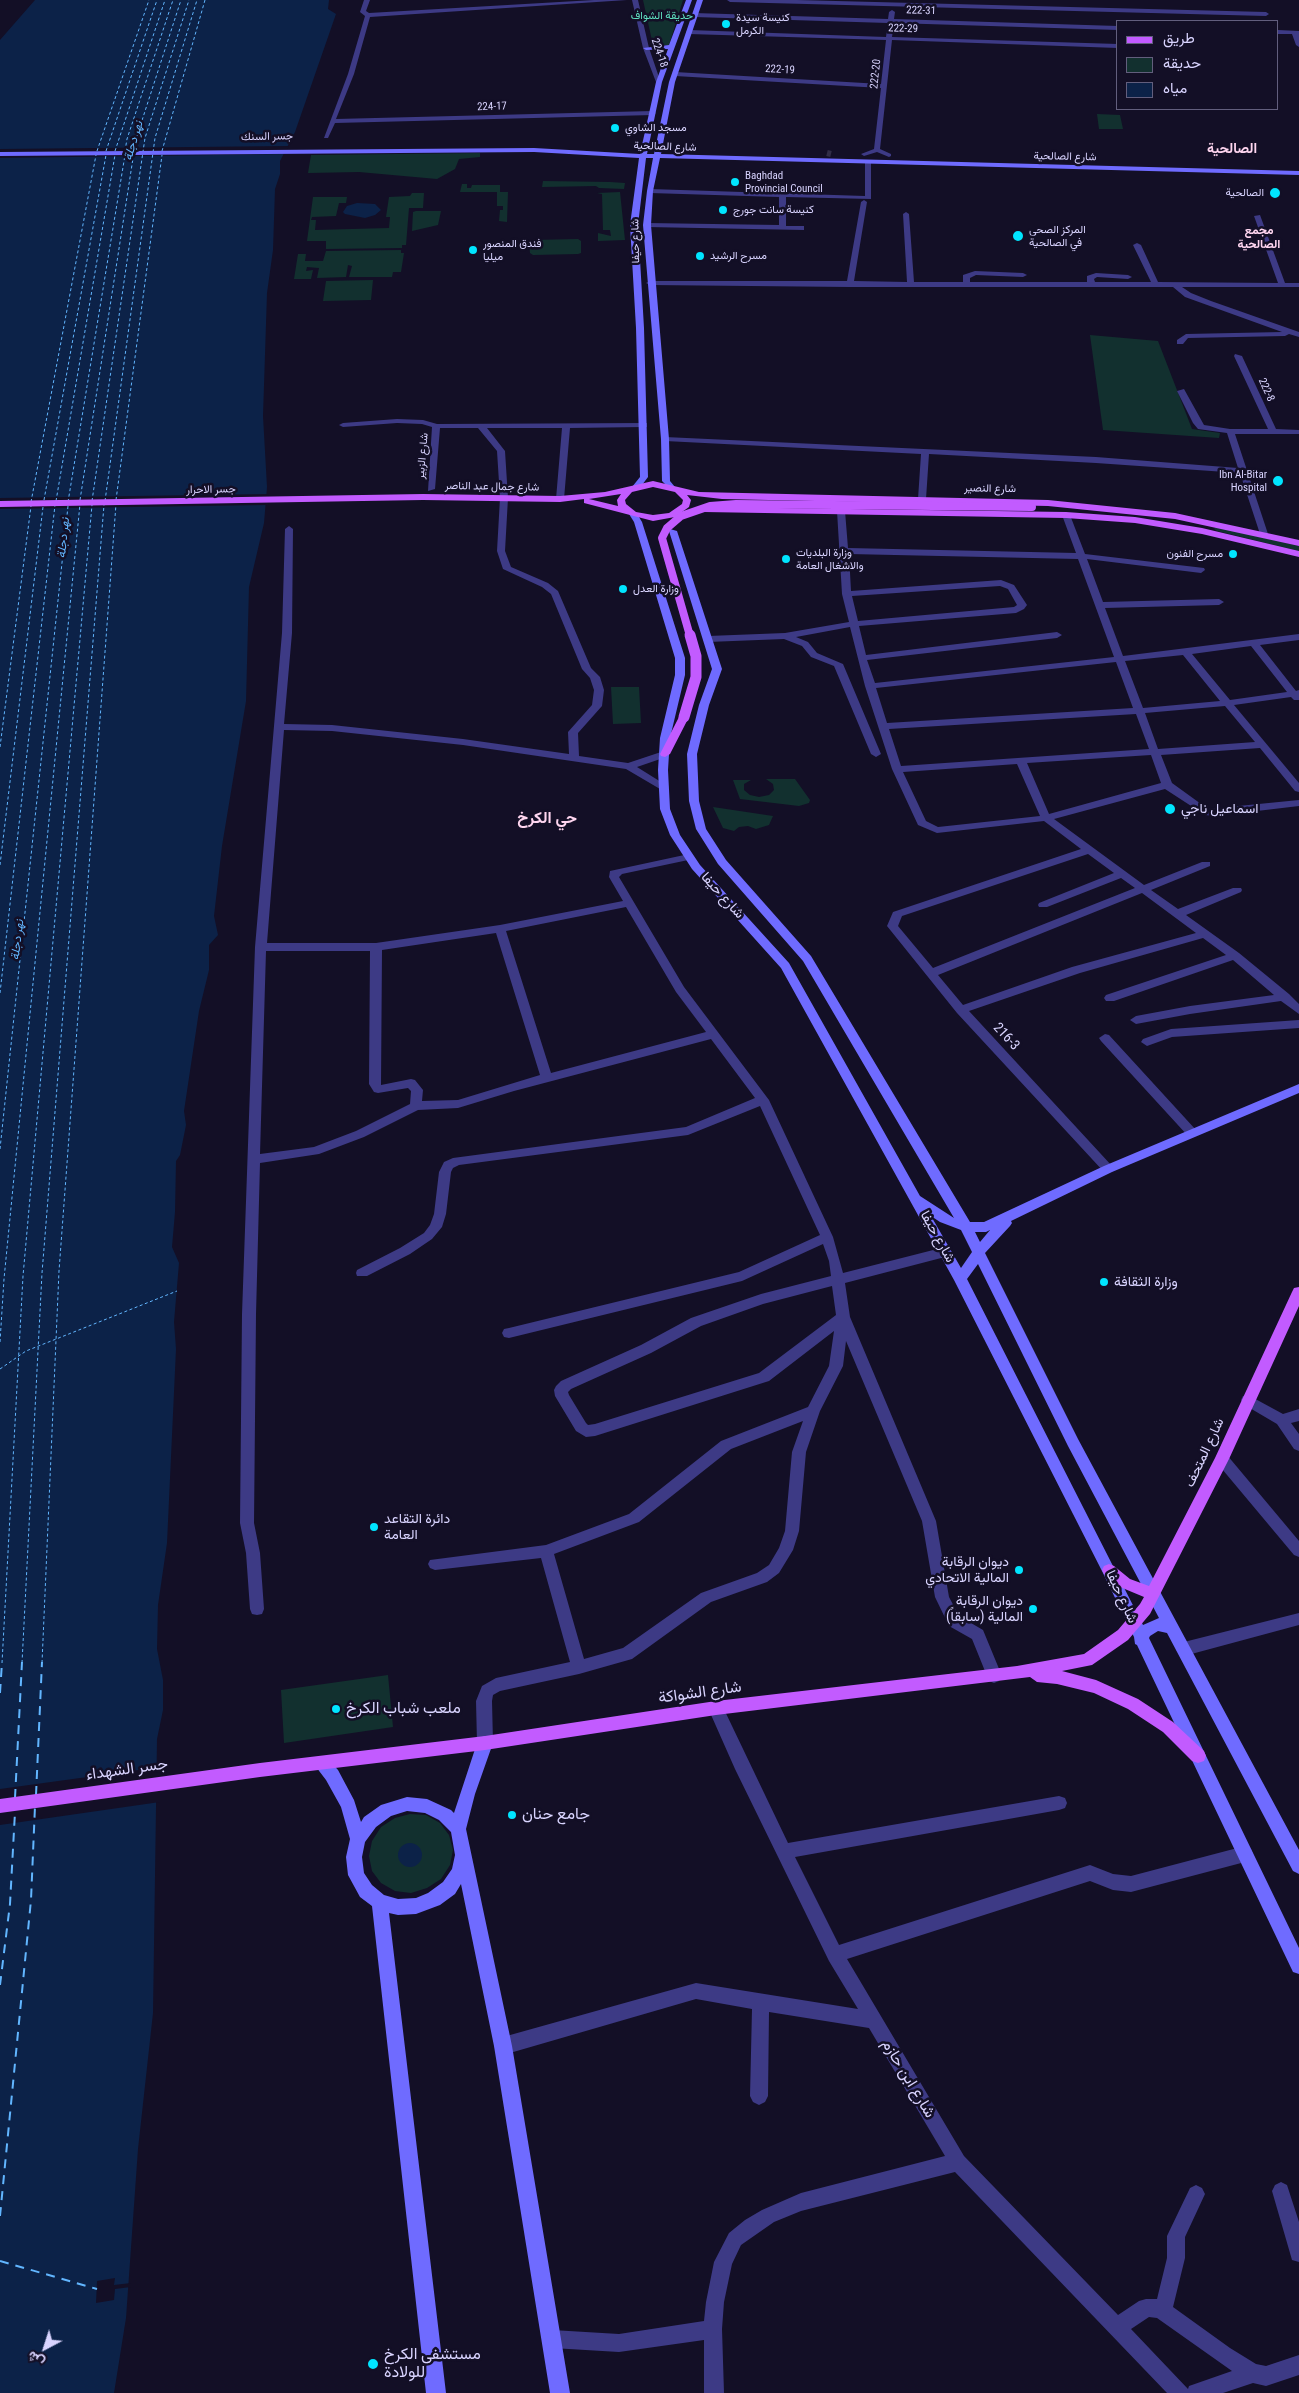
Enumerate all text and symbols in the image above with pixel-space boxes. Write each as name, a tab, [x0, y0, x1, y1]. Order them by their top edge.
street label: 222-31	[906, 4, 936, 18]
park label: حديقة الشواف	[631, 9, 693, 23]
place label: كنيسة سيدة الكرمل	[736, 11, 790, 37]
marker: كنيسة سيدة الكرمل	[720, 18, 732, 30]
legend	[1116, 20, 1279, 110]
street label: 222-29	[888, 22, 918, 36]
text: طريق	[1163, 29, 1195, 47]
street label: 224-18	[648, 37, 670, 69]
text: حديقة	[1163, 54, 1201, 72]
street label: 222-20	[868, 58, 884, 90]
street label: 222-19	[765, 63, 795, 77]
text: مياه	[1163, 79, 1187, 97]
street label: 224-17	[477, 100, 507, 114]
water label: نهر دجلة	[121, 119, 147, 163]
place label: مسجد الشاوي	[625, 121, 687, 135]
marker: مسجد الشاوي	[609, 122, 621, 134]
street label: جسر السنك	[241, 130, 293, 144]
street label: شارع الصالحية	[633, 139, 697, 155]
district label: الصالحية	[1207, 141, 1257, 157]
street label: شارع الصالحية	[1033, 150, 1097, 164]
place label: Baghdad Provincial Council	[745, 169, 823, 195]
marker: Baghdad Provincial Council	[729, 176, 741, 188]
place label: الصالحية	[1226, 186, 1264, 200]
marker: الصالحية	[1268, 186, 1282, 200]
place label: كنيسة سانت جورج	[733, 203, 814, 217]
marker: كنيسة سانت جورج	[717, 204, 729, 216]
street label: شارع حيفا	[629, 219, 643, 263]
place label: المركز الصحي في الصالحية	[1029, 223, 1086, 249]
district label: مجمع الصالحية	[1238, 224, 1280, 252]
marker: المركز الصحي في الصالحية	[1011, 229, 1025, 243]
place label: فندق المنصور ميليا	[483, 237, 542, 263]
marker: فندق المنصور ميليا	[467, 244, 479, 256]
place label: مسرح الرشيد	[710, 249, 767, 263]
marker: مسرح الرشيد	[694, 250, 706, 262]
street label: 222-8	[1255, 376, 1277, 404]
street label: شارع الزبير	[414, 432, 432, 480]
place label: Ibn Al-Bitar Hospital	[1219, 468, 1267, 494]
marker: Ibn Al-Bitar Hospital	[1271, 474, 1285, 488]
street label: شارع جمال عبد الناصر	[445, 480, 539, 494]
street label: شارع النصیر	[964, 482, 1016, 496]
street label: جسر الاحرار	[186, 483, 236, 497]
water label: نهر دجلة	[55, 517, 73, 559]
place label: وزارة البلديات والاشغال العامة	[796, 546, 864, 572]
place label: مسرح الفنون	[1166, 547, 1223, 561]
marker: مسرح الفنون	[1227, 548, 1239, 560]
marker: وزارة البلديات والاشغال العامة	[780, 553, 792, 565]
place label: وزارة العدل	[633, 582, 679, 596]
marker: وزارة العدل	[617, 583, 629, 595]
place label: اسماعيل ناجي	[1181, 801, 1259, 817]
marker: اسماعيل ناجي	[1163, 802, 1177, 816]
district label: حي الكرخ	[517, 809, 577, 829]
street label: شارع حيفا	[697, 869, 747, 923]
water label: نهر دجلة	[8, 919, 28, 961]
street label: 216-3	[989, 1020, 1023, 1054]
street label: شارع حيفا	[916, 1208, 958, 1266]
place label: وزارة الثقافة	[1114, 1274, 1178, 1290]
marker: وزارة الثقافة	[1098, 1276, 1110, 1288]
street label: شارع المتحف	[1182, 1416, 1228, 1490]
place label: دائرة التقاعد العامة	[384, 1511, 450, 1544]
marker: دائرة التقاعد العامة	[368, 1521, 380, 1533]
place label: ديوان الرقابة المالية الاتحادي	[925, 1554, 1009, 1586]
marker: ديوان الرقابة المالية الاتحادي	[1013, 1564, 1025, 1576]
street label: شارع حيفا	[1101, 1568, 1141, 1626]
place label: ديوان الرقابة المالية (سابقاً)	[946, 1593, 1023, 1625]
marker: ديوان الرقابة المالية (سابقاً)	[1027, 1603, 1039, 1615]
street label: شارع الشواكة	[657, 1678, 743, 1708]
place label: ملعب شباب الكرخ	[346, 1699, 461, 1719]
marker: ملعب شباب الكرخ	[330, 1703, 342, 1715]
street label: جسر الشهداء	[85, 1755, 169, 1785]
place label: جامع حنان	[522, 1805, 590, 1825]
marker: جامع حنان	[506, 1809, 518, 1821]
street label: شارع ابن حازم	[877, 2036, 939, 2122]
north arrow	[20, 2323, 70, 2373]
place label: مستشفى الكرخ للولادة	[384, 2345, 481, 2383]
text: ش	[24, 2348, 47, 2371]
marker: مستشفى الكرخ للولادة	[366, 2357, 380, 2371]

